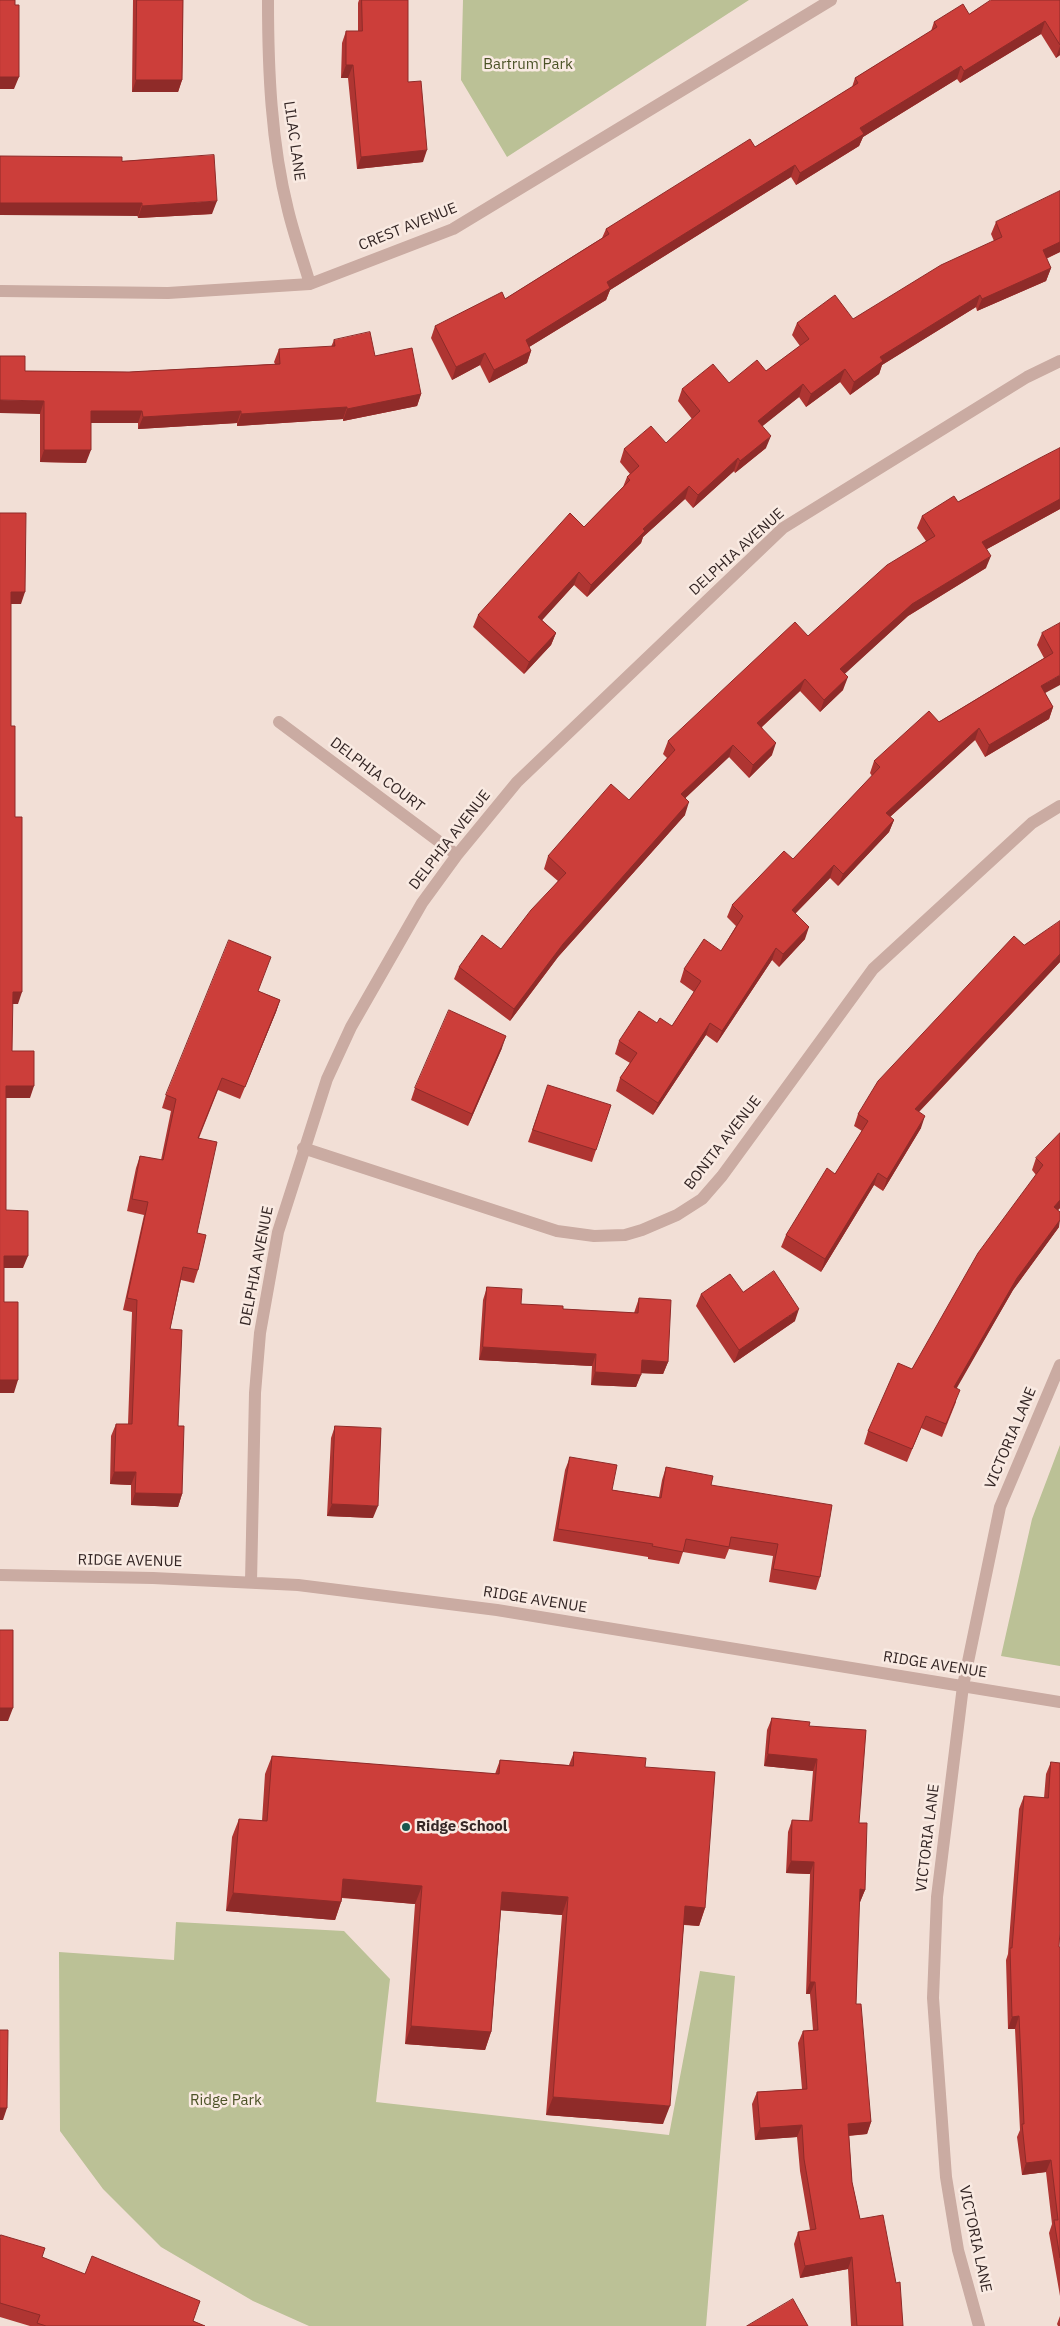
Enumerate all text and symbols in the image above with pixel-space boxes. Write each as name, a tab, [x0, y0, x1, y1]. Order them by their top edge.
park label: Bartrum Park	[483, 56, 573, 74]
street label: LILAC LANE	[279, 100, 309, 182]
street label: CREST AVENUE	[356, 199, 460, 255]
street label: DELPHIA AVENUE	[686, 505, 788, 599]
street label: DELPHIA COURT	[326, 734, 428, 816]
street label: DELPHIA AVENUE	[405, 787, 495, 893]
street label: BONITA AVENUE	[681, 1093, 765, 1193]
street label: DELPHIA AVENUE	[237, 1205, 277, 1327]
street label: VICTORIA LANE	[981, 1384, 1041, 1492]
street label: RIDGE AVENUE	[77, 1551, 183, 1571]
street label: RIDGE AVENUE	[482, 1583, 588, 1617]
street label: RIDGE AVENUE	[882, 1648, 988, 1682]
street label: VICTORIA LANE	[912, 1783, 944, 1893]
place label: Ridge School	[416, 1818, 507, 1836]
marker: Ridge School	[400, 1821, 412, 1833]
park label: Ridge Park	[190, 2092, 262, 2110]
street label: VICTORIA LANE	[955, 2184, 995, 2294]

